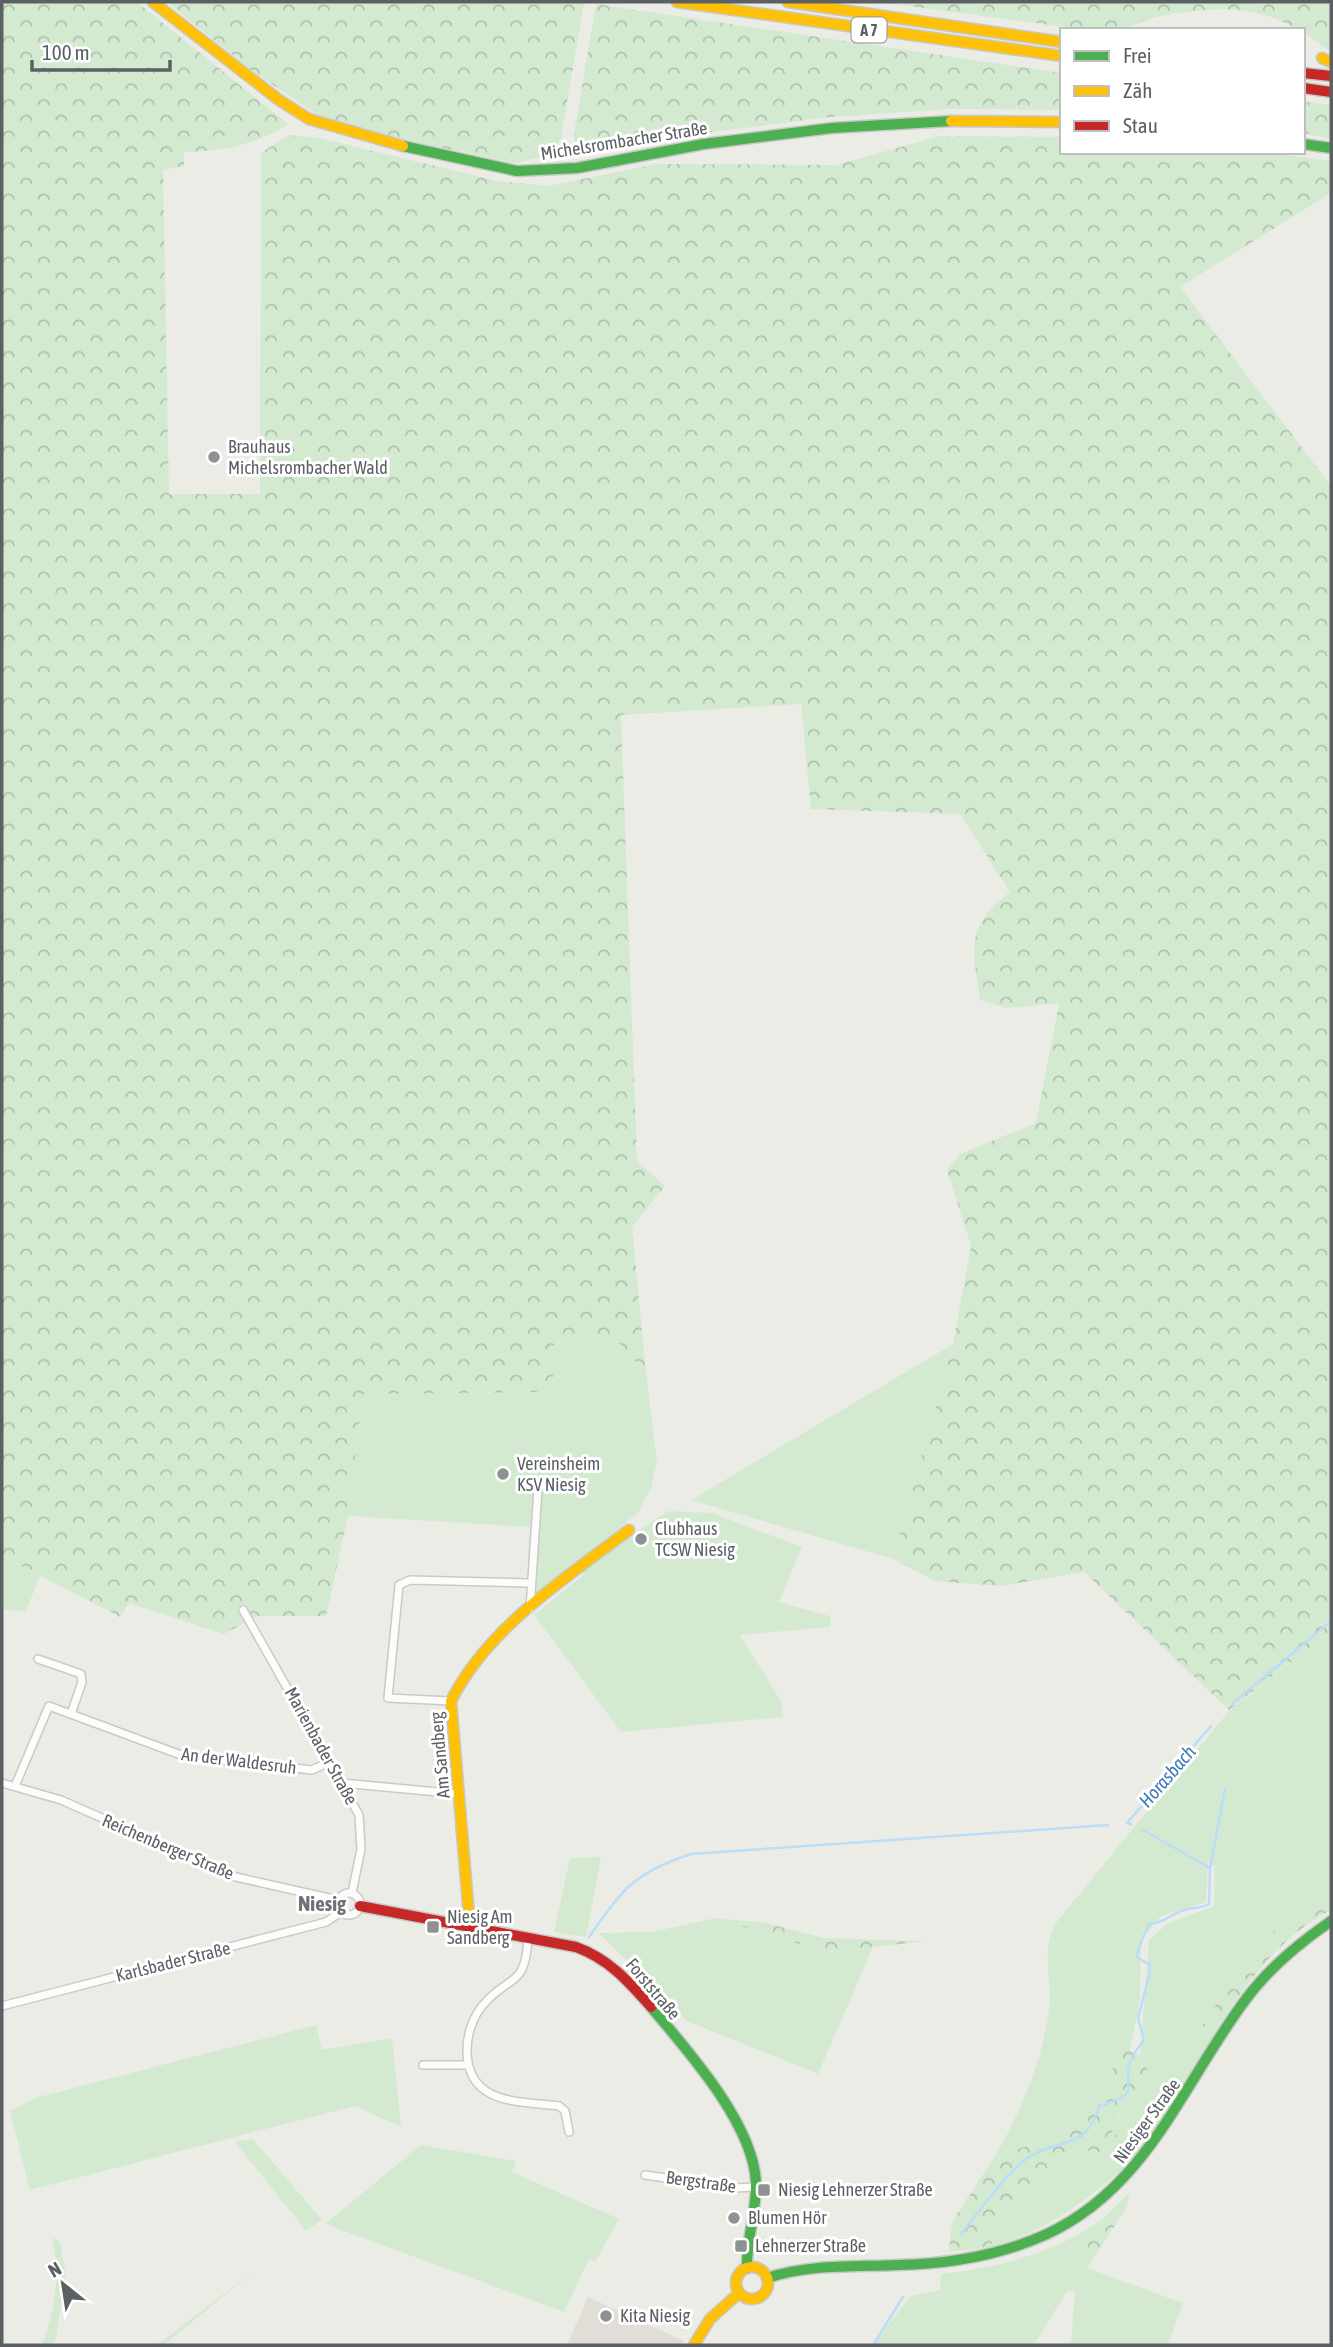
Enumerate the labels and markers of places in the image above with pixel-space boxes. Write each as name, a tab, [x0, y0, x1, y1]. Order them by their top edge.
place label: Brauhaus Michelsrombacher Wald	[228, 436, 388, 478]
marker: Brauhaus Michelsrombacher Wald	[206, 449, 222, 465]
place label: Vereinsheim KSV Niesig	[517, 1453, 600, 1495]
marker: Vereinsheim KSV Niesig	[495, 1466, 511, 1482]
place label: Clubhaus TCSW Niesig	[655, 1518, 735, 1560]
marker: Clubhaus TCSW Niesig	[633, 1531, 649, 1547]
place label: Niesig Am Sandberg	[447, 1906, 512, 1948]
marker: Niesig Am Sandberg	[425, 1919, 441, 1935]
place label: Niesig Lehnerzer Straße	[778, 2179, 933, 2200]
marker: Niesig Lehnerzer Straße	[756, 2182, 772, 2198]
place label: Blumen Hör	[748, 2207, 827, 2228]
marker: Blumen Hör	[726, 2210, 742, 2226]
place label: Lehnerzer Straße	[755, 2235, 866, 2256]
marker: Lehnerzer Straße	[733, 2238, 749, 2254]
place label: Kita Niesig	[620, 2305, 690, 2326]
marker: Kita Niesig	[598, 2308, 614, 2324]

